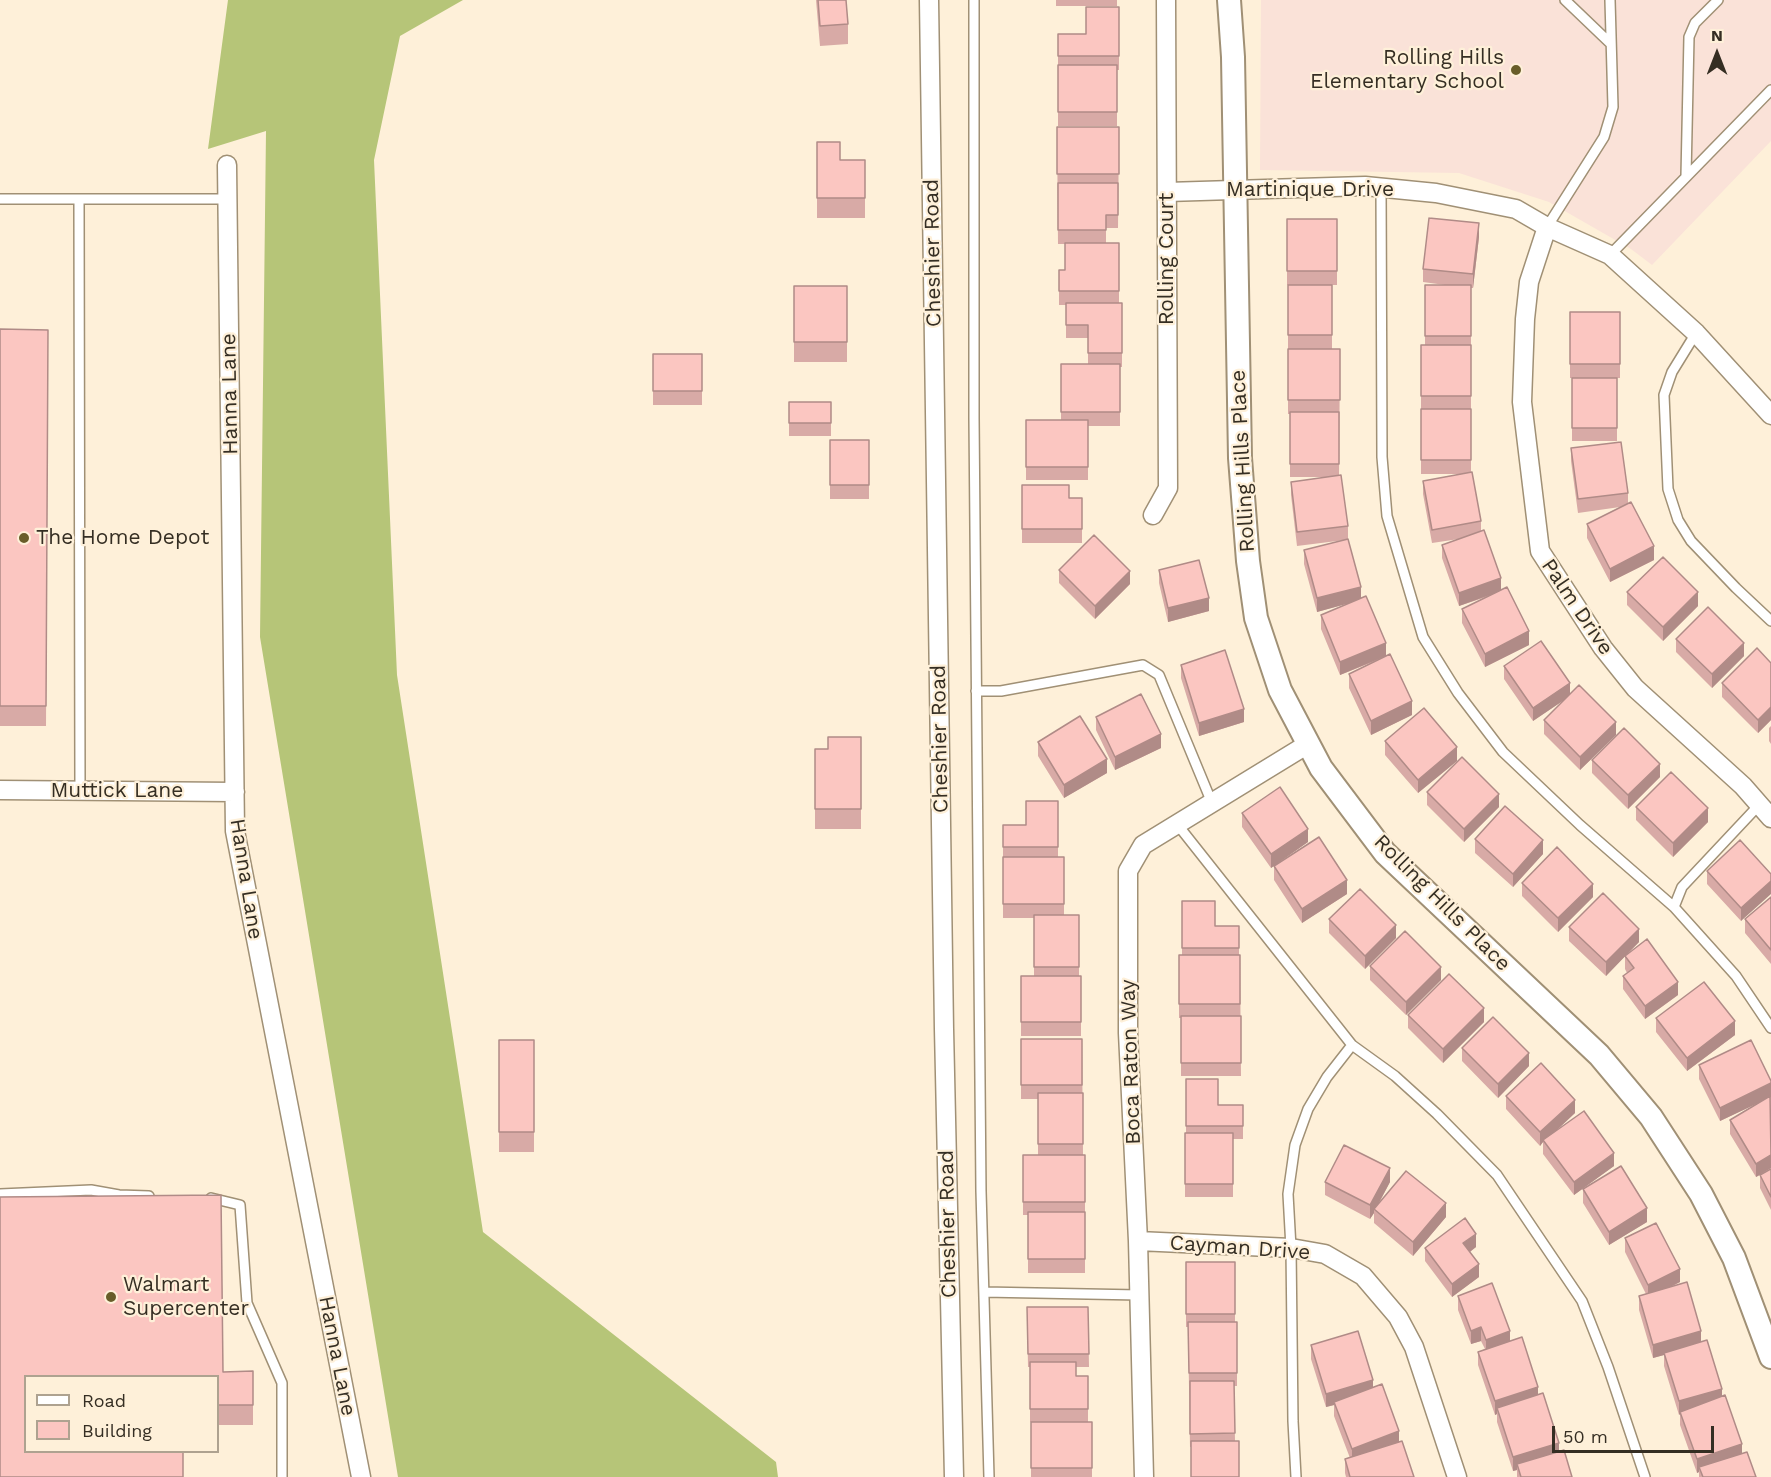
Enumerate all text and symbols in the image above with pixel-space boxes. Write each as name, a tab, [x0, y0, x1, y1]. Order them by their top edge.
north arrow	[1687, 24, 1747, 84]
text: N	[1711, 26, 1723, 45]
place label: Rolling Hills Elementary School	[1310, 45, 1504, 95]
marker: Rolling Hills Elementary School	[1509, 63, 1523, 77]
street label: Martinique Drive	[1226, 177, 1394, 203]
street label: Cheshier Road	[919, 179, 947, 327]
street label: Rolling Court	[1154, 193, 1180, 325]
street label: Hanna Lane	[216, 333, 244, 455]
street label: Rolling Hills Place	[1226, 369, 1260, 553]
place label: The Home Depot	[36, 525, 209, 551]
marker: The Home Depot	[17, 531, 31, 545]
street label: Palm Drive	[1536, 554, 1618, 660]
street label: Cheshier Road	[926, 665, 954, 813]
street label: Muttick Lane	[51, 778, 183, 804]
street label: Hanna Lane	[224, 817, 268, 941]
street label: Rolling Hills Place	[1368, 829, 1516, 977]
street label: Boca Raton Way	[1116, 979, 1146, 1145]
street label: Cheshier Road	[934, 1150, 962, 1298]
street label: Cayman Drive	[1169, 1231, 1311, 1265]
place label: Walmart Supercenter	[123, 1272, 249, 1322]
marker: Walmart Supercenter	[104, 1290, 118, 1304]
street label: Hanna Lane	[313, 1294, 361, 1418]
legend	[24, 1375, 219, 1453]
text: Road	[82, 1390, 126, 1411]
scale bar	[1555, 1414, 1717, 1452]
text: Building	[82, 1420, 152, 1441]
text: 50 m	[1563, 1426, 1608, 1447]

